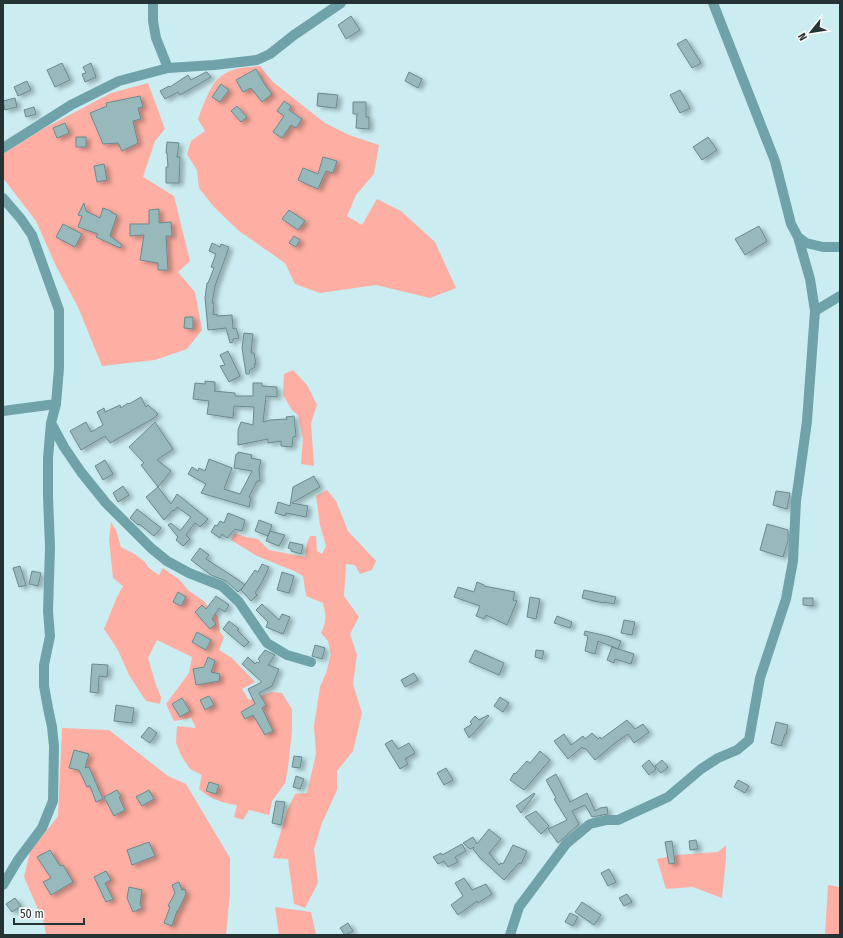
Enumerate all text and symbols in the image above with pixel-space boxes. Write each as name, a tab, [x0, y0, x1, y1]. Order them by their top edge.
north arrow	[791, 12, 831, 52]
text: N	[795, 31, 810, 43]
scale bar	[14, 900, 84, 926]
text: 50 m	[20, 907, 44, 921]

